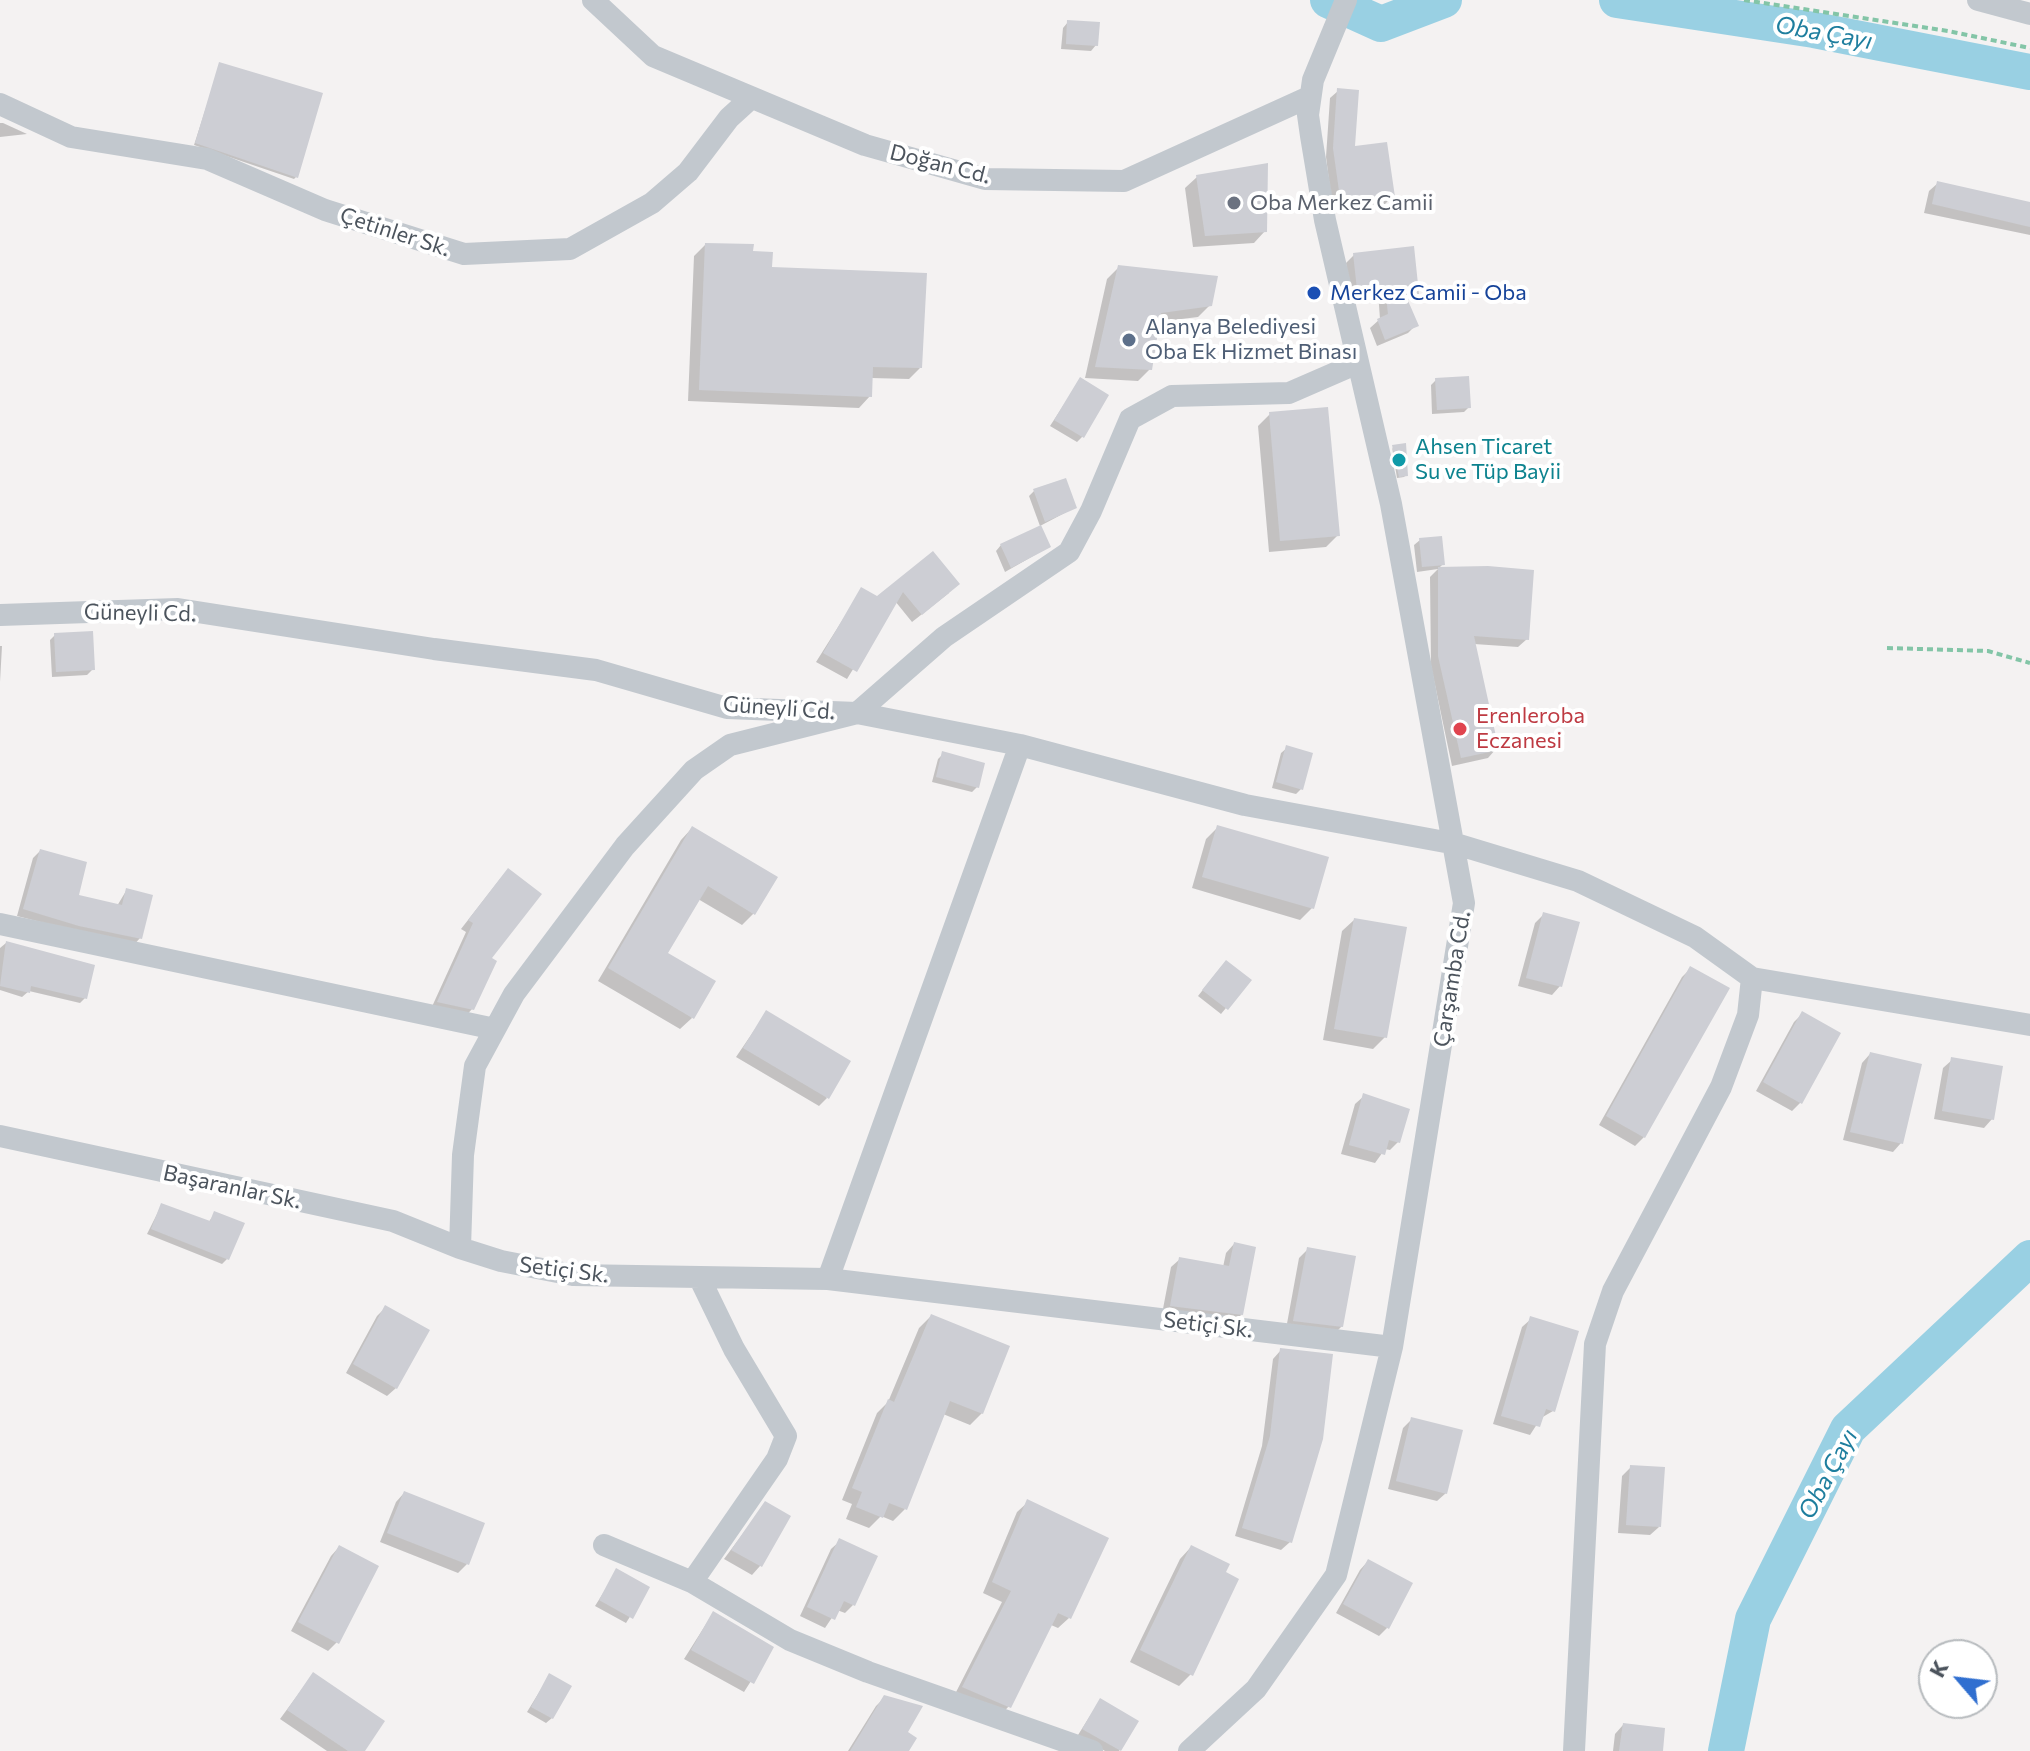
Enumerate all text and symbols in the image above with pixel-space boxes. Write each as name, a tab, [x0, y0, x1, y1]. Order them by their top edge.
water label: Oba Çayı	[1773, 10, 1875, 56]
street label: Doğan Cd.	[887, 139, 993, 189]
place label: Oba Merkez Camii	[1250, 190, 1433, 216]
marker: Oba Merkez Camii	[1225, 194, 1243, 212]
street label: Çetinler Sk.	[337, 202, 453, 262]
place label: Merkez Camii - Oba	[1330, 280, 1527, 306]
marker: Merkez Camii - Oba	[1305, 284, 1323, 302]
place label: Alanya Belediyesi Oba Ek Hizmet Binası	[1145, 314, 1357, 366]
marker: Alanya Belediyesi Oba Ek Hizmet Binası	[1120, 331, 1138, 349]
place label: Ahsen Ticaret Su ve Tüp Bayii	[1415, 434, 1561, 486]
marker: Ahsen Ticaret Su ve Tüp Bayii	[1390, 451, 1408, 469]
street label: Güneyli Cd.	[84, 599, 196, 627]
street label: Güneyli Cd.	[722, 691, 836, 725]
place label: Erenleroba Eczanesi	[1476, 703, 1585, 754]
marker: Erenleroba Eczanesi	[1451, 720, 1469, 738]
street label: Çarşamba Cd.	[1428, 909, 1476, 1049]
street label: Başaranlar Sk.	[161, 1160, 303, 1214]
street label: Setiçi Sk.	[518, 1251, 610, 1289]
street label: Setiçi Sk.	[1162, 1306, 1254, 1344]
water label: Oba Çayı	[1792, 1424, 1864, 1524]
north arrow	[1918, 1639, 1998, 1719]
text: K	[1923, 1655, 1954, 1682]

